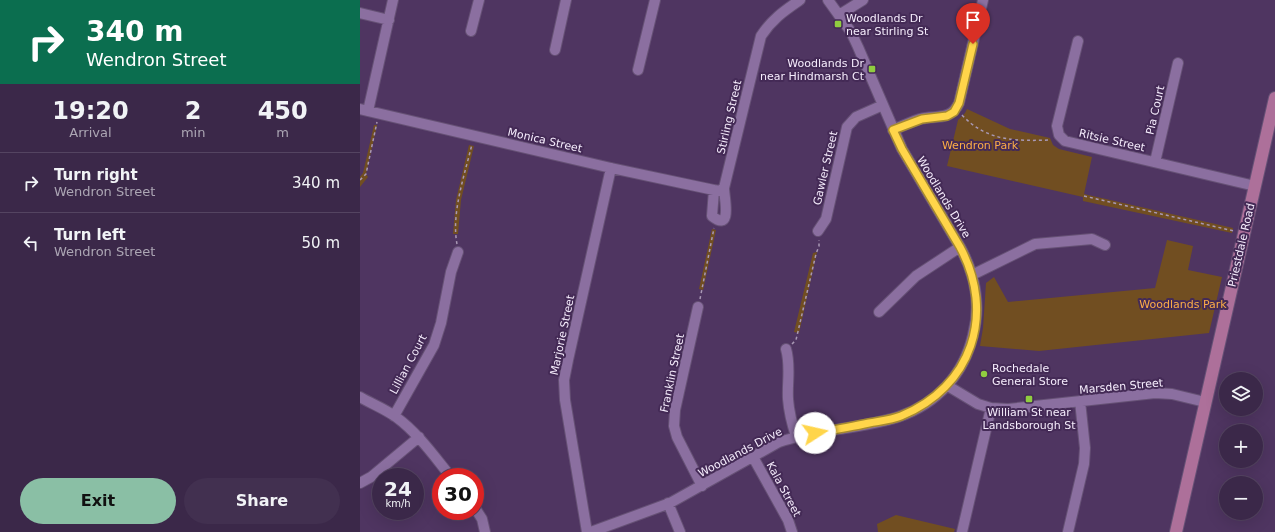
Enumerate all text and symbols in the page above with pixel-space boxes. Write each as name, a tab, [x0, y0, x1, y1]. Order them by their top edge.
pin	[956, 3, 990, 44]
icon: arrive	[962, 9, 984, 31]
place label: Woodlands Dr near Stirling St	[846, 12, 929, 38]
text: 340 m	[86, 15, 183, 48]
icon: right	[20, 16, 72, 68]
marker: Woodlands Dr near Stirling St	[833, 19, 843, 29]
text: Wendron Street	[86, 49, 227, 70]
place label: Woodlands Dr near Hindmarsh Ct	[760, 57, 865, 83]
marker: Woodlands Dr near Hindmarsh Ct	[867, 64, 877, 74]
street label: Stirling Street	[715, 78, 745, 156]
street label: Pia Court	[1144, 84, 1168, 136]
text: 19:20	[52, 97, 129, 125]
text: 2	[185, 97, 201, 125]
text: 450	[258, 97, 308, 125]
text: Arrival	[69, 125, 112, 140]
text: min	[181, 125, 205, 140]
text: m	[276, 125, 289, 140]
street label: Monica Street	[506, 126, 584, 156]
street label: Ritsie Street	[1078, 127, 1147, 155]
street label: Gawler Street	[811, 129, 840, 206]
park label: Wendron Park	[942, 139, 1019, 152]
street label: Woodlands Drive	[914, 154, 973, 241]
text: Turn right	[54, 166, 138, 184]
icon: right	[20, 172, 42, 194]
text: 340 m	[292, 174, 340, 192]
text: Wendron Street	[54, 184, 155, 199]
street label: Priestdale Road	[1226, 202, 1257, 288]
text: Turn left	[54, 226, 126, 244]
icon: left	[20, 232, 42, 254]
text: 50 m	[302, 234, 340, 252]
text: Wendron Street	[54, 244, 155, 259]
street label: Marjorie Street	[548, 293, 577, 376]
park label: Woodlands Park	[1139, 298, 1227, 311]
street label: Lillian Court	[387, 332, 430, 396]
street label: Franklin Street	[658, 332, 687, 414]
place label: Rochedale General Store	[992, 362, 1068, 388]
marker: Rochedale General Store	[979, 369, 989, 379]
map controls	[1219, 372, 1263, 520]
button: layers	[1219, 372, 1263, 416]
street label: Marsden Street	[1079, 376, 1164, 397]
marker: William St near Landsborough St	[1024, 394, 1034, 404]
place label: William St near Landsborough St	[983, 406, 1076, 432]
position arrow	[794, 412, 836, 454]
button: +	[1219, 424, 1263, 468]
street label: Woodlands Drive	[696, 425, 785, 480]
street label: Kala Street	[764, 459, 804, 520]
speed limit sign: 30	[432, 468, 484, 520]
button: −	[1219, 476, 1263, 520]
text: 24	[384, 477, 412, 501]
button: Exit	[20, 478, 176, 524]
button: Share	[184, 478, 340, 524]
text: km/h	[385, 498, 411, 509]

